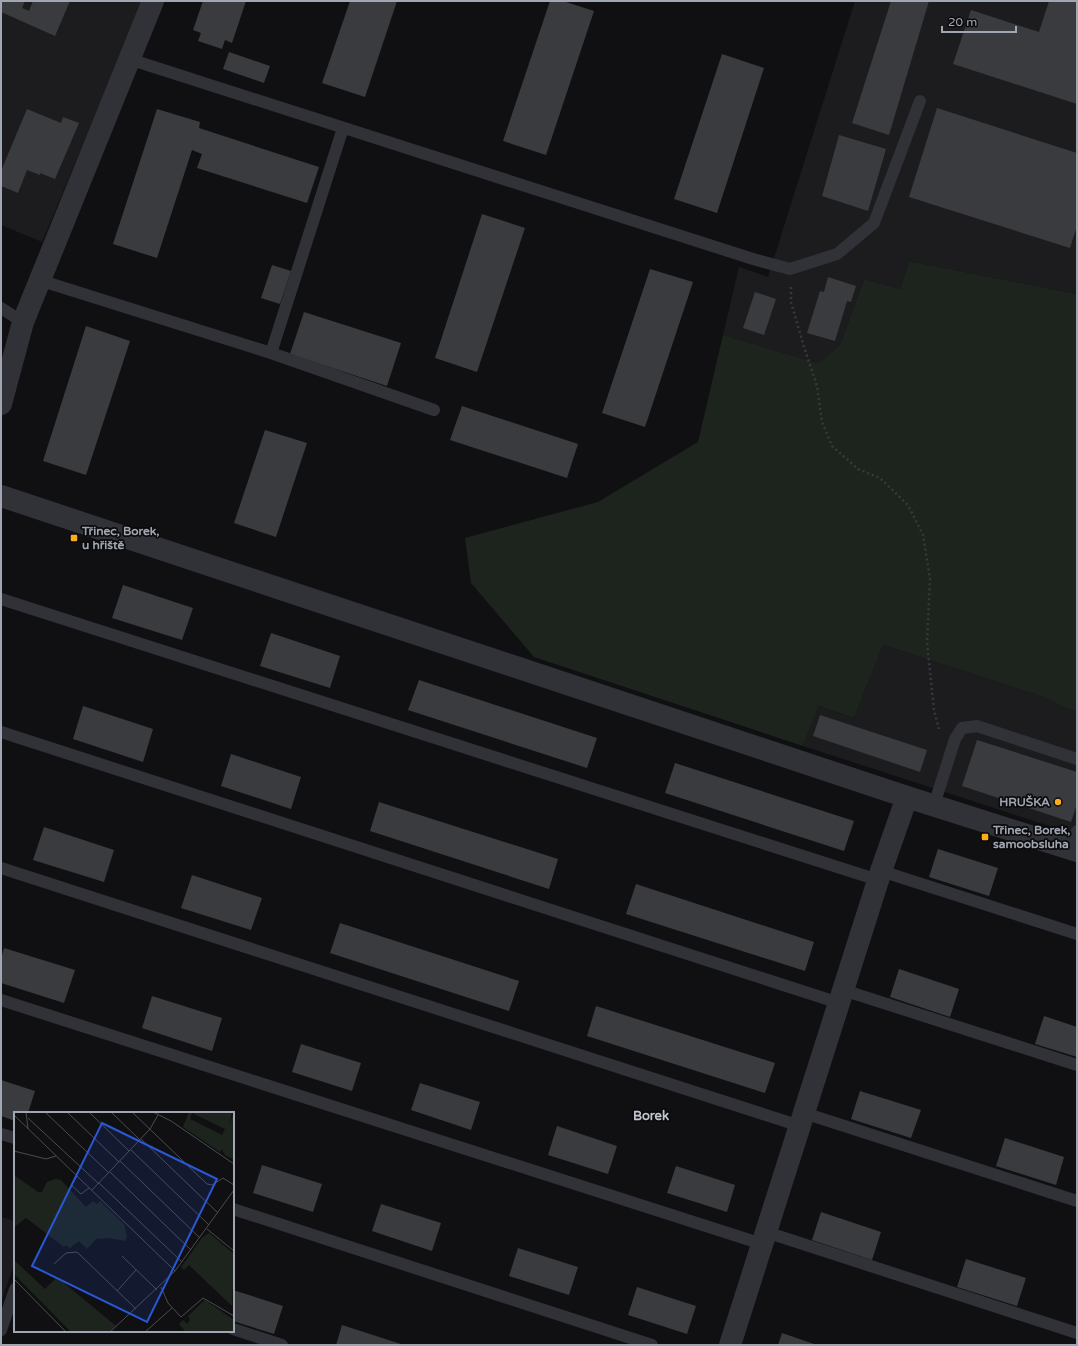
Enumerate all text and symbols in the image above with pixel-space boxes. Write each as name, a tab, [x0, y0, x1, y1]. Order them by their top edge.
scale bar	[942, 8, 1016, 34]
text: 20 m	[948, 15, 977, 29]
place label: Třinec, Borek, u hřiště	[81, 524, 159, 552]
marker: Třinec, Borek, u hřiště	[69, 533, 79, 543]
place label: HRUŠKA	[999, 795, 1050, 809]
marker: HRUŠKA	[1053, 797, 1063, 807]
place label: Třinec, Borek, samoobsluha	[992, 823, 1070, 851]
marker: Třinec, Borek, samoobsluha	[980, 832, 990, 842]
district label: Borek	[633, 1108, 669, 1124]
inset map	[14, 1112, 234, 1332]

